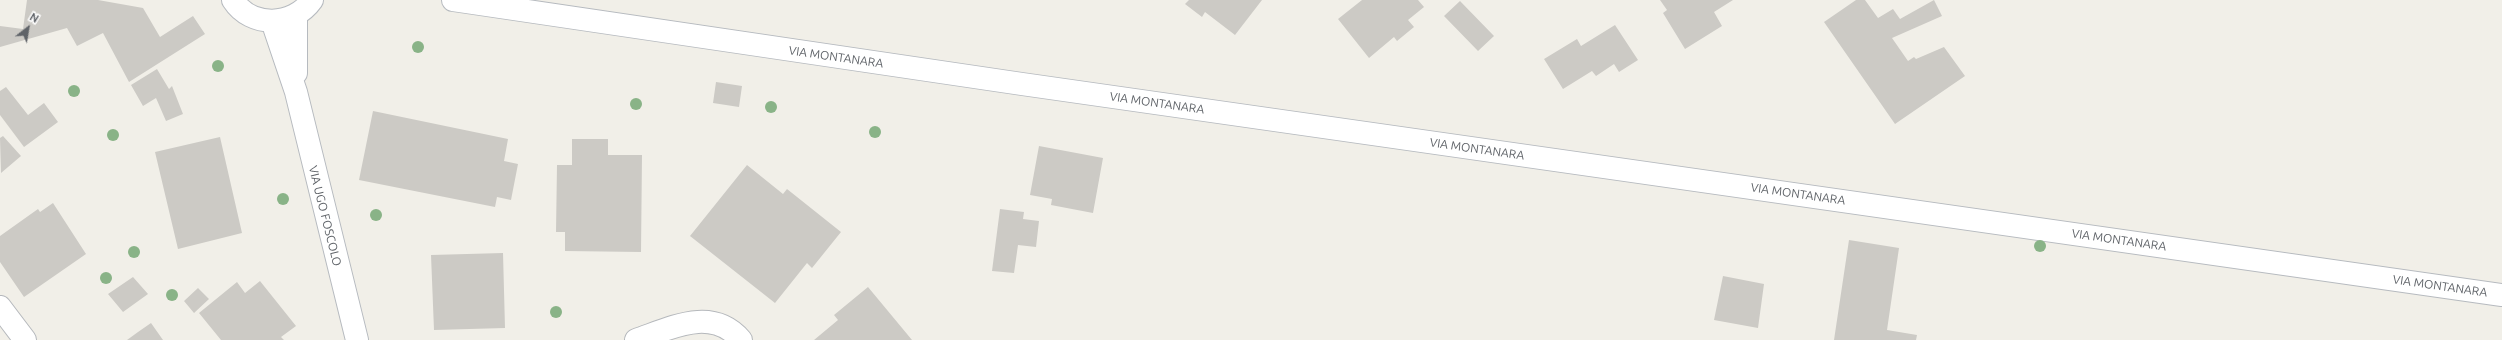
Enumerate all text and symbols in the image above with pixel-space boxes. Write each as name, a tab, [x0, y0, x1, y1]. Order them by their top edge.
north arrow	[8, 8, 48, 48]
text: N	[28, 10, 41, 25]
street label: VIA MONTANARA	[788, 43, 884, 71]
street label: VIA MONTANARA	[1109, 89, 1205, 117]
street label: VIA MONTANARA	[1429, 135, 1525, 163]
street label: VIA UGO FOSCOLO	[306, 164, 344, 268]
street label: VIA MONTANARA	[1750, 180, 1846, 208]
street label: VIA MONTANARA	[2071, 226, 2167, 254]
street label: VIA MONTANARA	[2392, 272, 2488, 300]

